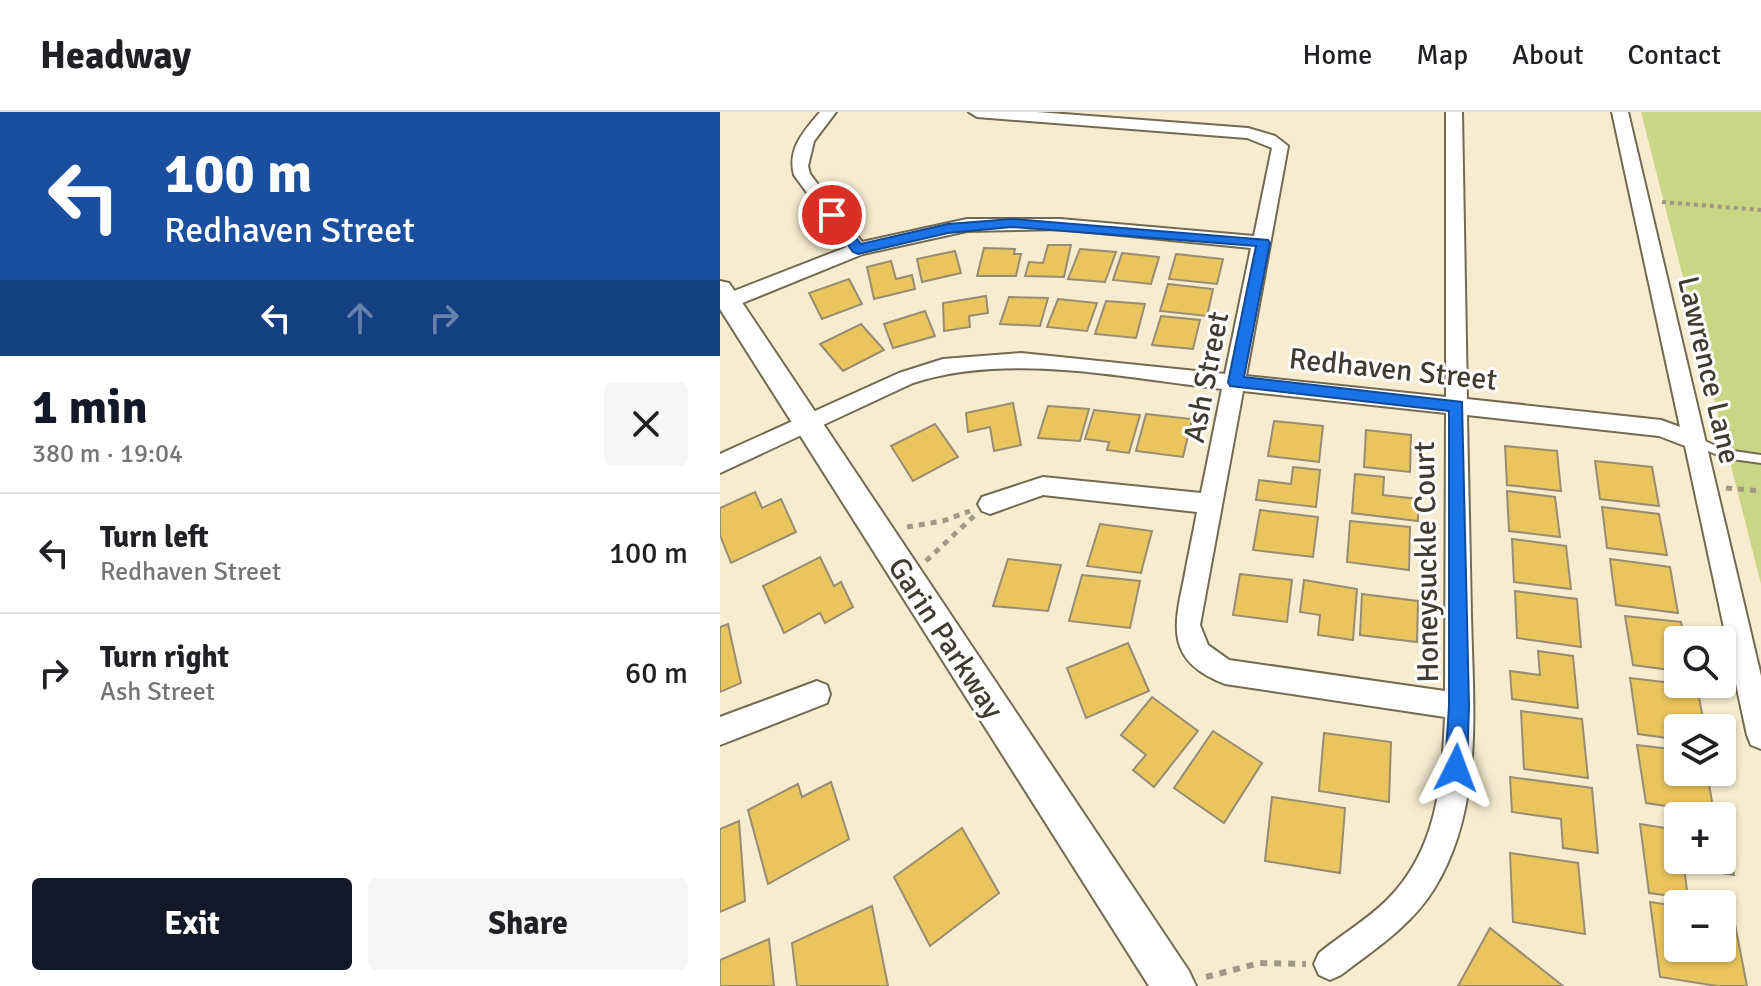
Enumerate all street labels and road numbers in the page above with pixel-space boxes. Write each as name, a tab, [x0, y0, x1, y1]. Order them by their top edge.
street label: Lawrence Lane	[1669, 273, 1748, 467]
street label: Ash Street	[1176, 308, 1237, 446]
street label: Redhaven Street	[1287, 340, 1499, 399]
street label: Honeysuckle Court	[1406, 441, 1447, 683]
street label: Garin Parkway	[880, 551, 1011, 726]

